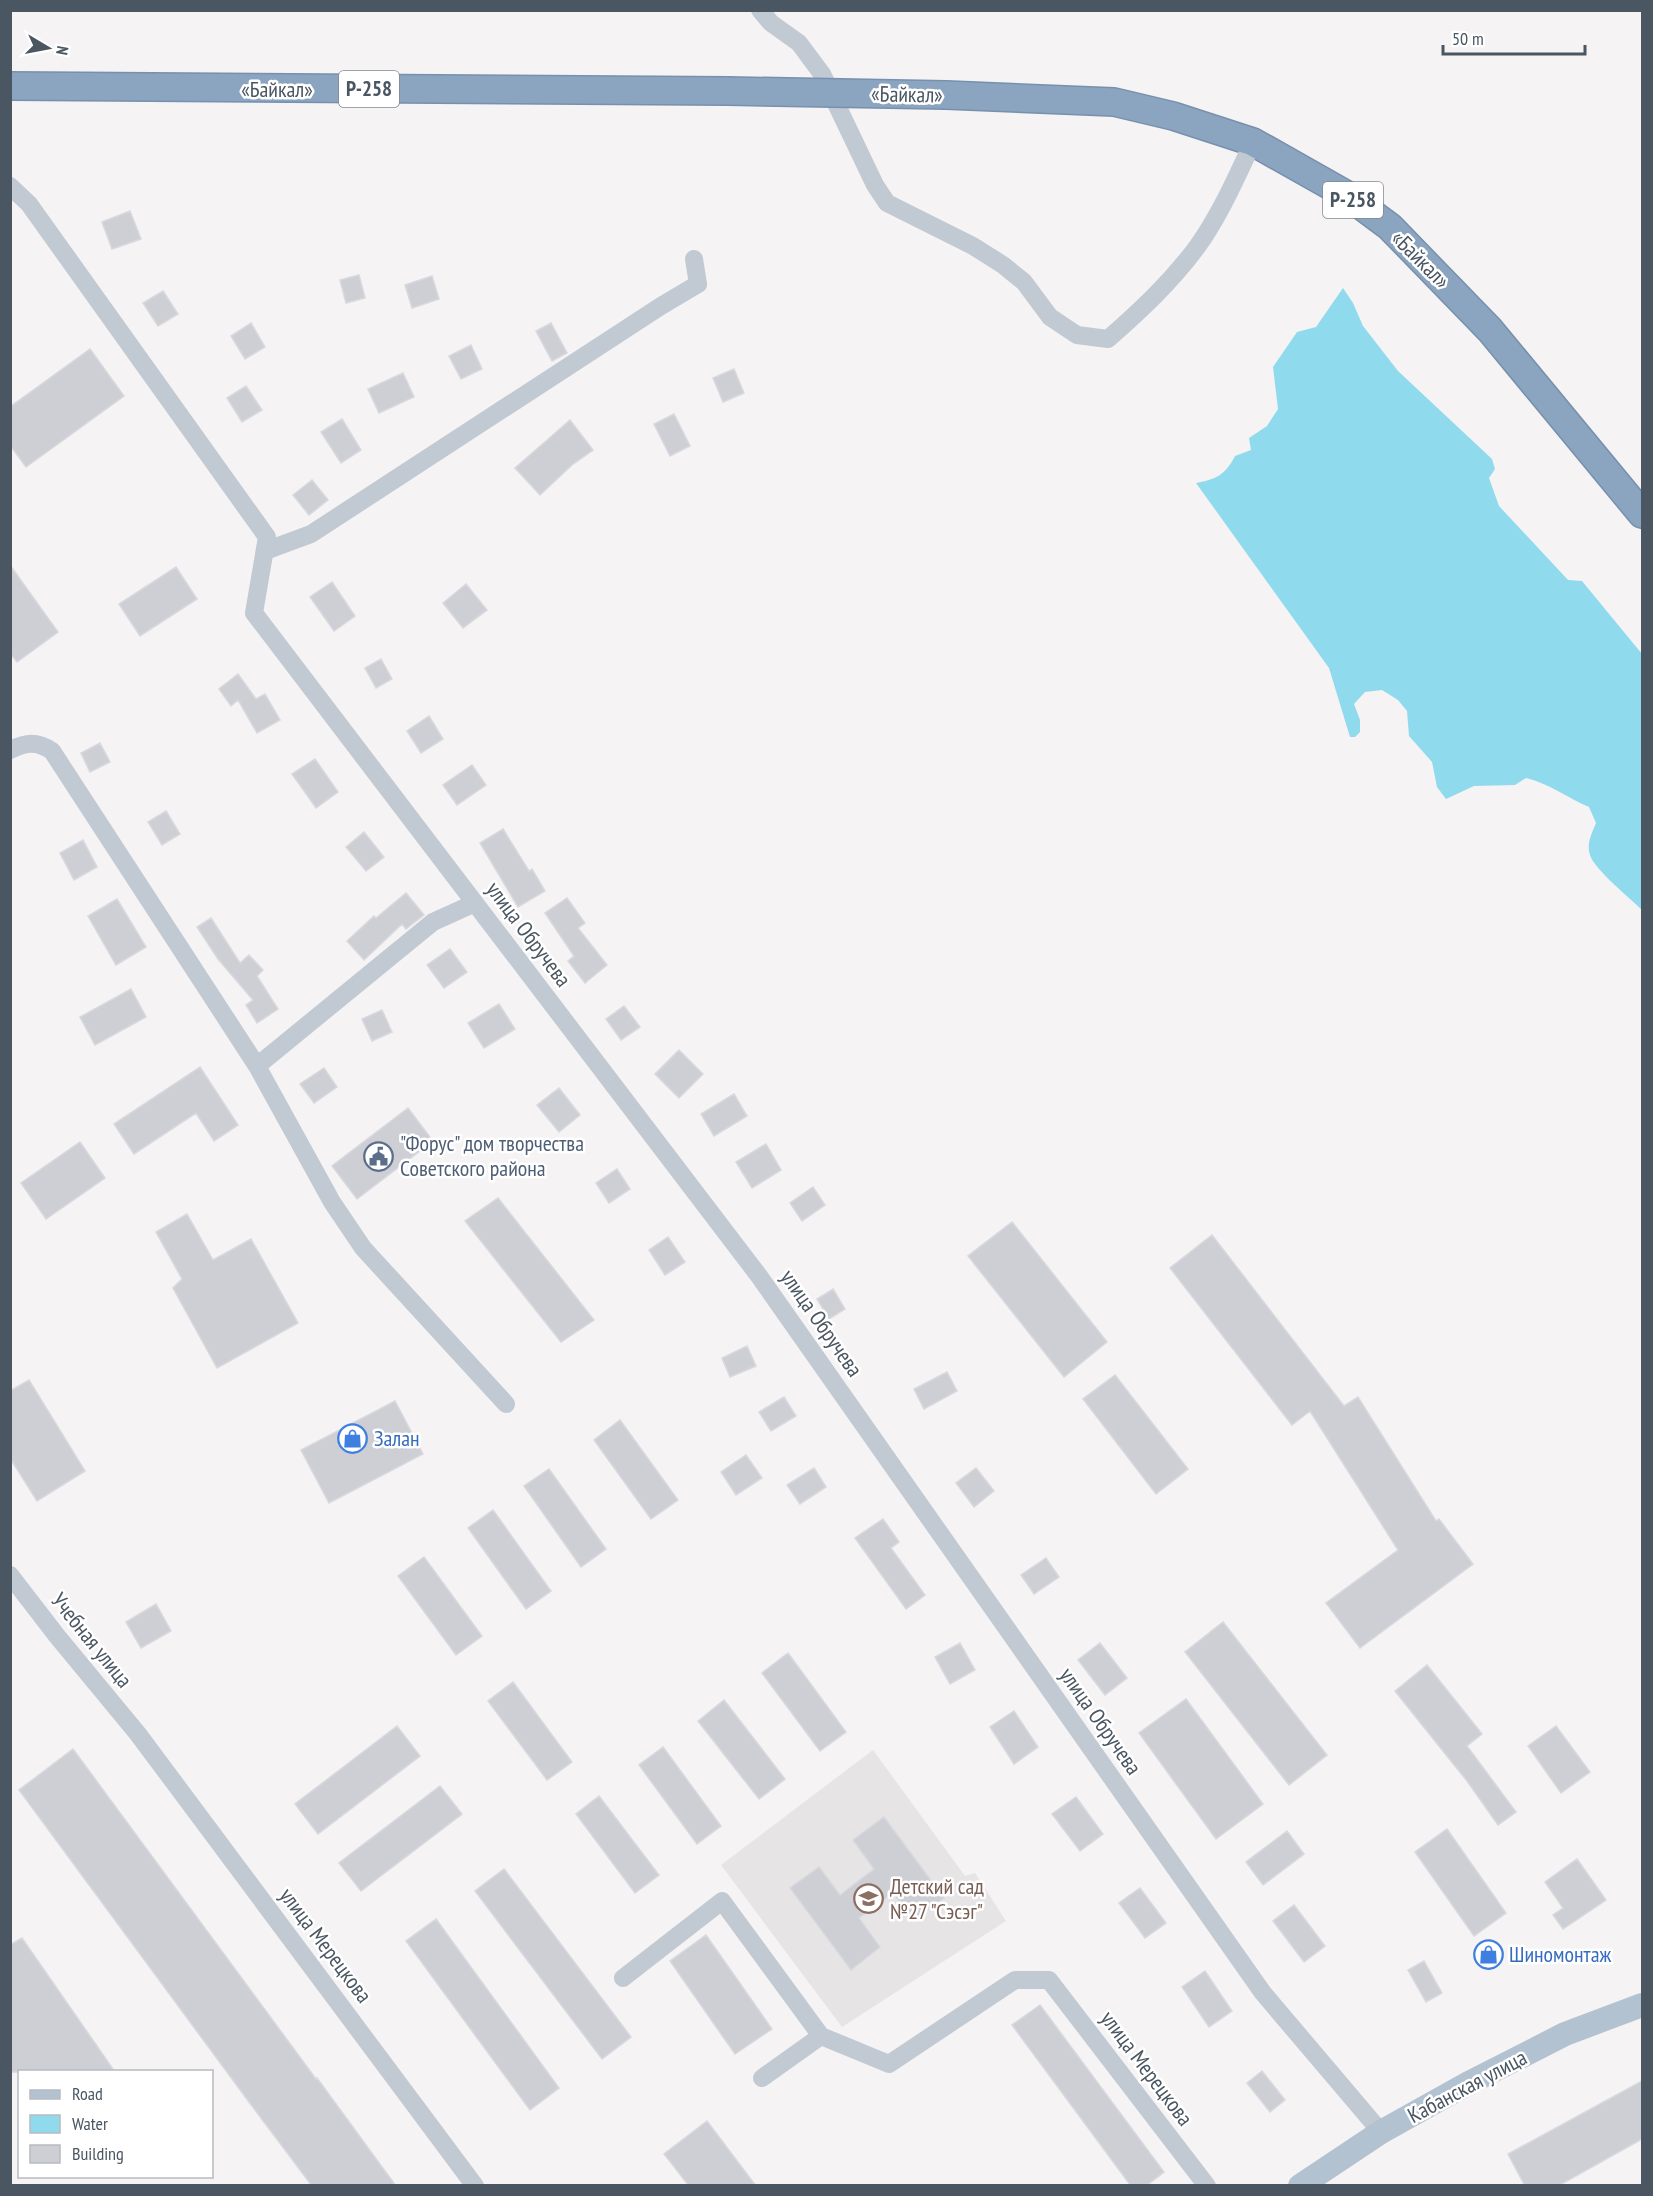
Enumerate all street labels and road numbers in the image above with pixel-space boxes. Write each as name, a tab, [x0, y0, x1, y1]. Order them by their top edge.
road number: Р-258	[339, 71, 399, 107]
street label: «Байкал»	[241, 75, 313, 103]
street label: «Байкал»	[871, 79, 943, 109]
road number: Р-258	[1323, 182, 1383, 218]
street label: «Байкал»	[1386, 224, 1456, 294]
street label: улица Обручева	[480, 876, 578, 992]
street label: улица Обручева	[775, 1264, 869, 1382]
street label: Учебная улица	[45, 1587, 139, 1693]
street label: улица Обручева	[1054, 1662, 1148, 1780]
street label: улица Мерецкова	[274, 1882, 378, 2008]
street label: улица Мерецкова	[1095, 2005, 1199, 2131]
street label: Кабанская улица	[1403, 2043, 1531, 2129]

